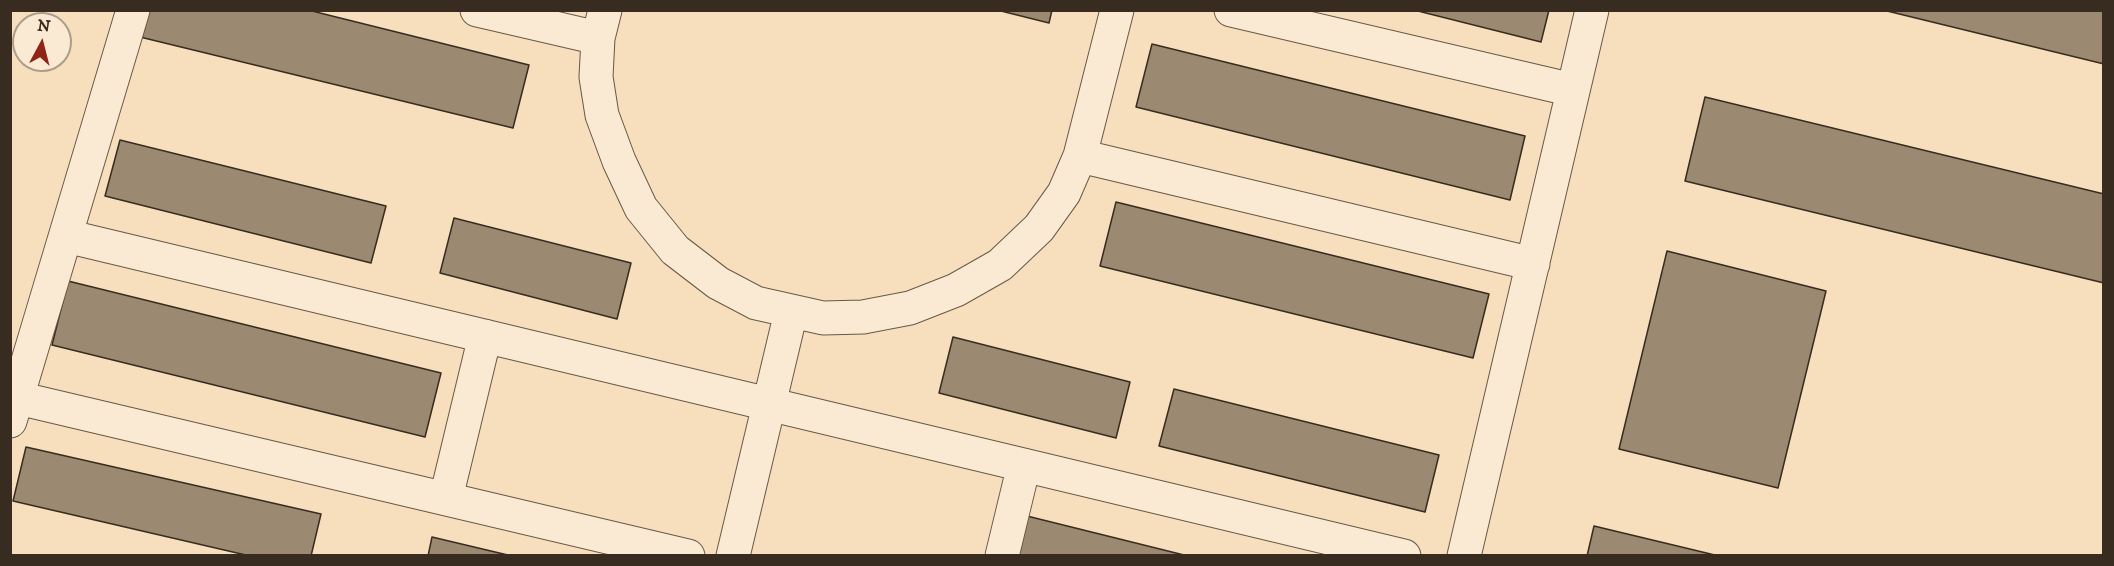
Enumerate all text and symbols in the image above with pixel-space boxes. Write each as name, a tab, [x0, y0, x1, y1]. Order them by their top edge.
north arrow	[12, 12, 72, 72]
text: N	[36, 15, 52, 37]

